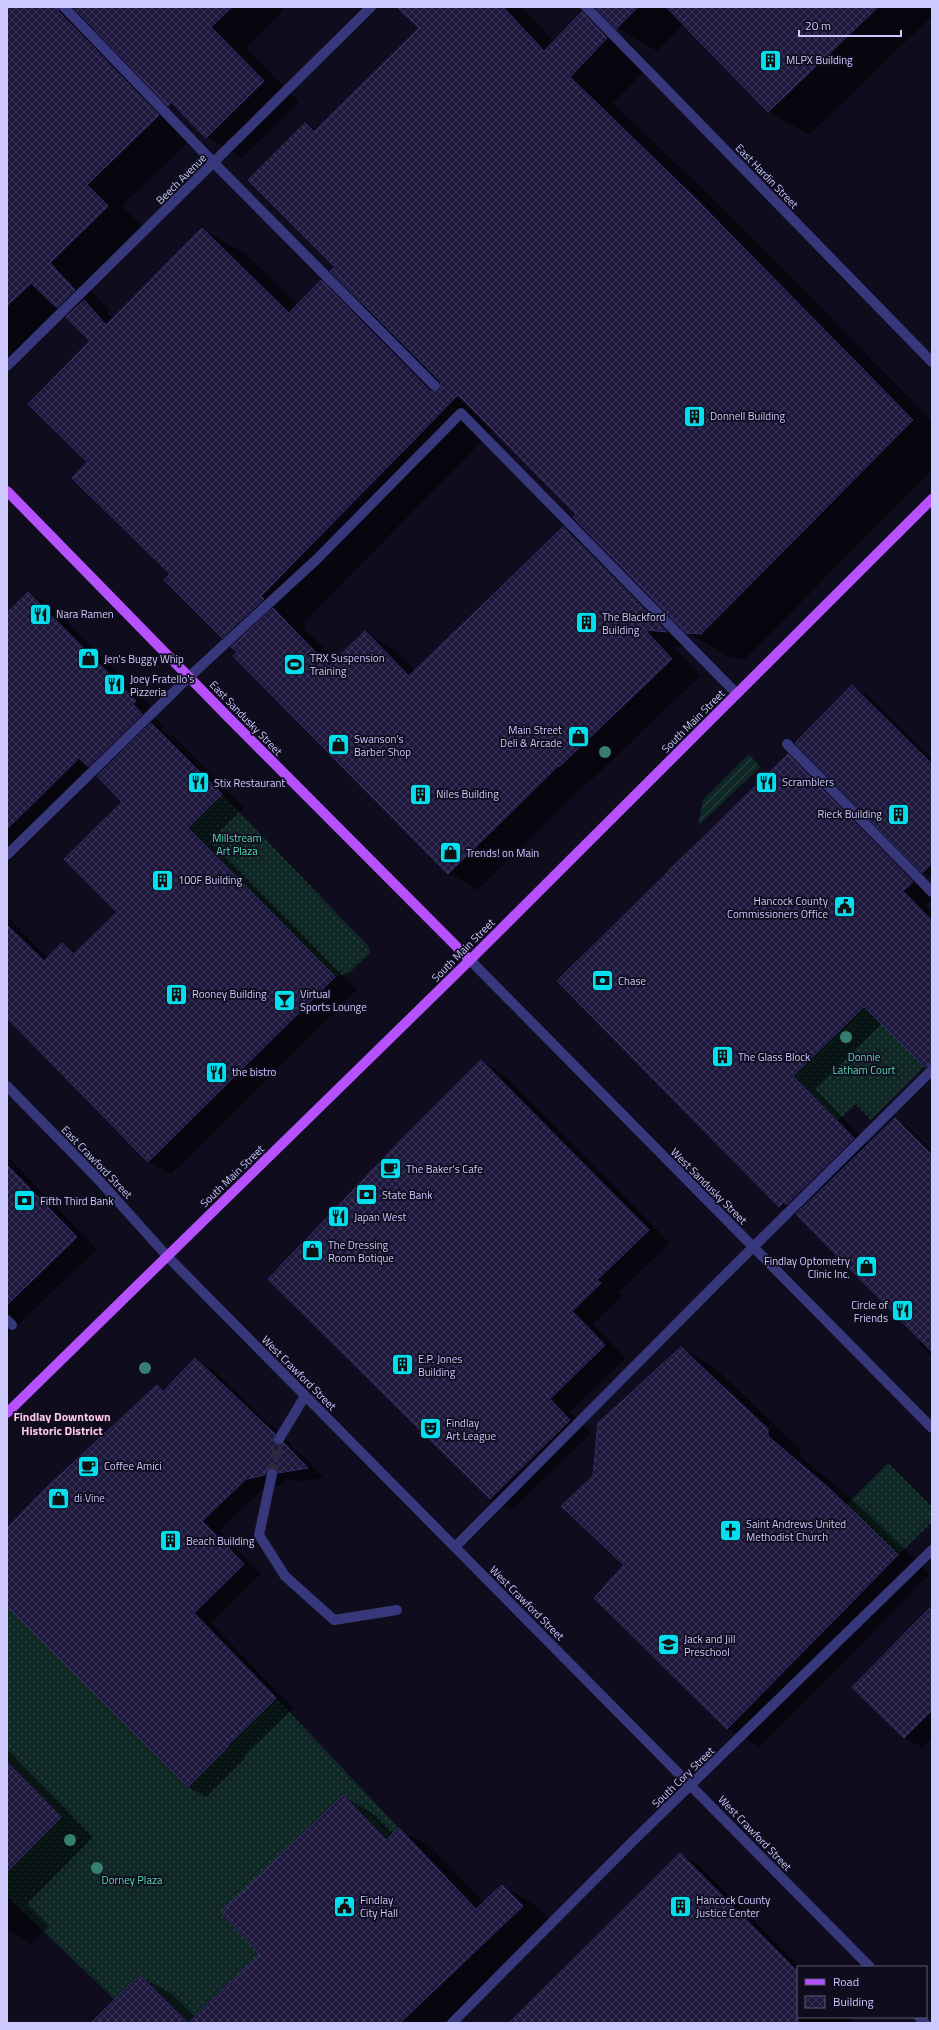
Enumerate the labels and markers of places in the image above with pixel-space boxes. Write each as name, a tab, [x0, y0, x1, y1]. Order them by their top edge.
building icon: MLPX Building	[757, 47, 783, 73]
place label: MLPX Building	[786, 52, 853, 68]
building icon: Donnell Building	[681, 403, 707, 429]
place label: Donnell Building	[710, 408, 785, 424]
restaurant icon: Nara Ramen	[28, 601, 54, 627]
place label: Nara Ramen	[56, 606, 114, 622]
place label: The Blackford Building	[602, 609, 666, 638]
building icon: The Blackford Building	[574, 610, 600, 636]
shop icon: Jen's Buggy Whip	[75, 646, 101, 672]
place label: TRX Suspension Training	[310, 650, 385, 679]
place label: Jen's Buggy Whip	[104, 651, 184, 667]
sports icon: TRX Suspension Training	[281, 651, 307, 677]
place label: Joey Fratello's Pizzeria	[130, 671, 194, 700]
restaurant icon: Joey Fratello's Pizzeria	[101, 672, 127, 698]
place label: Main Street Deli & Arcade	[500, 722, 562, 751]
shop icon: Main Street Deli & Arcade	[565, 723, 591, 749]
place label: Swanson's Barber Shop	[354, 731, 411, 760]
shop icon: Swanson's Barber Shop	[326, 732, 352, 758]
restaurant icon: Scramblers	[754, 769, 780, 795]
restaurant icon: Stix Restaurant	[185, 770, 211, 796]
place label: Scramblers	[782, 774, 834, 790]
place label: Stix Restaurant	[214, 775, 285, 791]
building icon: Niles Building	[407, 781, 433, 807]
place label: Niles Building	[436, 786, 499, 802]
building icon: Rieck Building	[885, 801, 911, 827]
place label: Rieck Building	[817, 806, 882, 822]
shop icon: Trends! on Main	[437, 840, 463, 866]
place label: Trends! on Main	[466, 845, 539, 861]
building icon: 100F Building	[149, 867, 175, 893]
place label: 100F Building	[178, 872, 242, 888]
place label: Hancock County Commissioners Office	[727, 893, 829, 922]
public building icon: Hancock County Commissioners Office	[831, 894, 857, 920]
bank icon: Chase	[590, 968, 616, 994]
place label: Chase	[618, 973, 647, 989]
building icon: Rooney Building	[163, 981, 189, 1007]
place label: Rooney Building	[192, 986, 267, 1002]
place label: Virtual Sports Lounge	[300, 986, 367, 1015]
bar icon: Virtual Sports Lounge	[272, 987, 298, 1013]
building icon: The Glass Block	[709, 1044, 735, 1070]
place label: The Glass Block	[738, 1049, 811, 1065]
restaurant icon: the bistro	[204, 1059, 230, 1085]
place label: the bistro	[232, 1064, 277, 1080]
cafe icon: The Baker's Cafe	[377, 1156, 403, 1182]
place label: The Baker's Cafe	[406, 1161, 483, 1177]
bank icon: State Bank	[354, 1182, 380, 1208]
place label: State Bank	[382, 1187, 433, 1203]
bank icon: Fifth Third Bank	[12, 1188, 38, 1214]
place label: Fifth Third Bank	[40, 1193, 114, 1209]
restaurant icon: Japan West	[326, 1204, 352, 1230]
place label: Japan West	[354, 1209, 407, 1225]
place label: The Dressing Room Botique	[328, 1237, 394, 1266]
shop icon: The Dressing Room Botique	[300, 1238, 326, 1264]
place label: Findlay Optometry Clinic Inc.	[764, 1253, 851, 1282]
shop icon: Findlay Optometry Clinic Inc.	[853, 1254, 879, 1280]
place label: Circle of Friends	[851, 1297, 888, 1326]
restaurant icon: Circle of Friends	[890, 1298, 916, 1324]
place label: E.P. Jones Building	[418, 1351, 462, 1380]
building icon: E.P. Jones Building	[389, 1352, 415, 1378]
place label: Findlay Art League	[446, 1415, 496, 1444]
theatre icon: Findlay Art League	[418, 1416, 444, 1442]
cafe icon: Coffee Amici	[76, 1453, 102, 1479]
place label: Coffee Amici	[104, 1458, 162, 1474]
shop icon: di Vine	[45, 1485, 71, 1511]
place label: di Vine	[74, 1490, 105, 1506]
place label: Saint Andrews United Methodist Church	[746, 1516, 846, 1545]
church icon: Saint Andrews United Methodist Church	[717, 1517, 743, 1543]
building icon: Beach Building	[158, 1528, 184, 1554]
place label: Beach Building	[186, 1533, 255, 1549]
place label: Jack and Jill Preschool	[684, 1631, 736, 1660]
school or university icon: Jack and Jill Preschool	[655, 1632, 681, 1658]
place label: Findlay City Hall	[360, 1892, 398, 1921]
place label: Hancock County Justice Center	[696, 1892, 771, 1921]
public building icon: Findlay City Hall	[331, 1893, 357, 1919]
building icon: Hancock County Justice Center	[667, 1893, 693, 1919]

